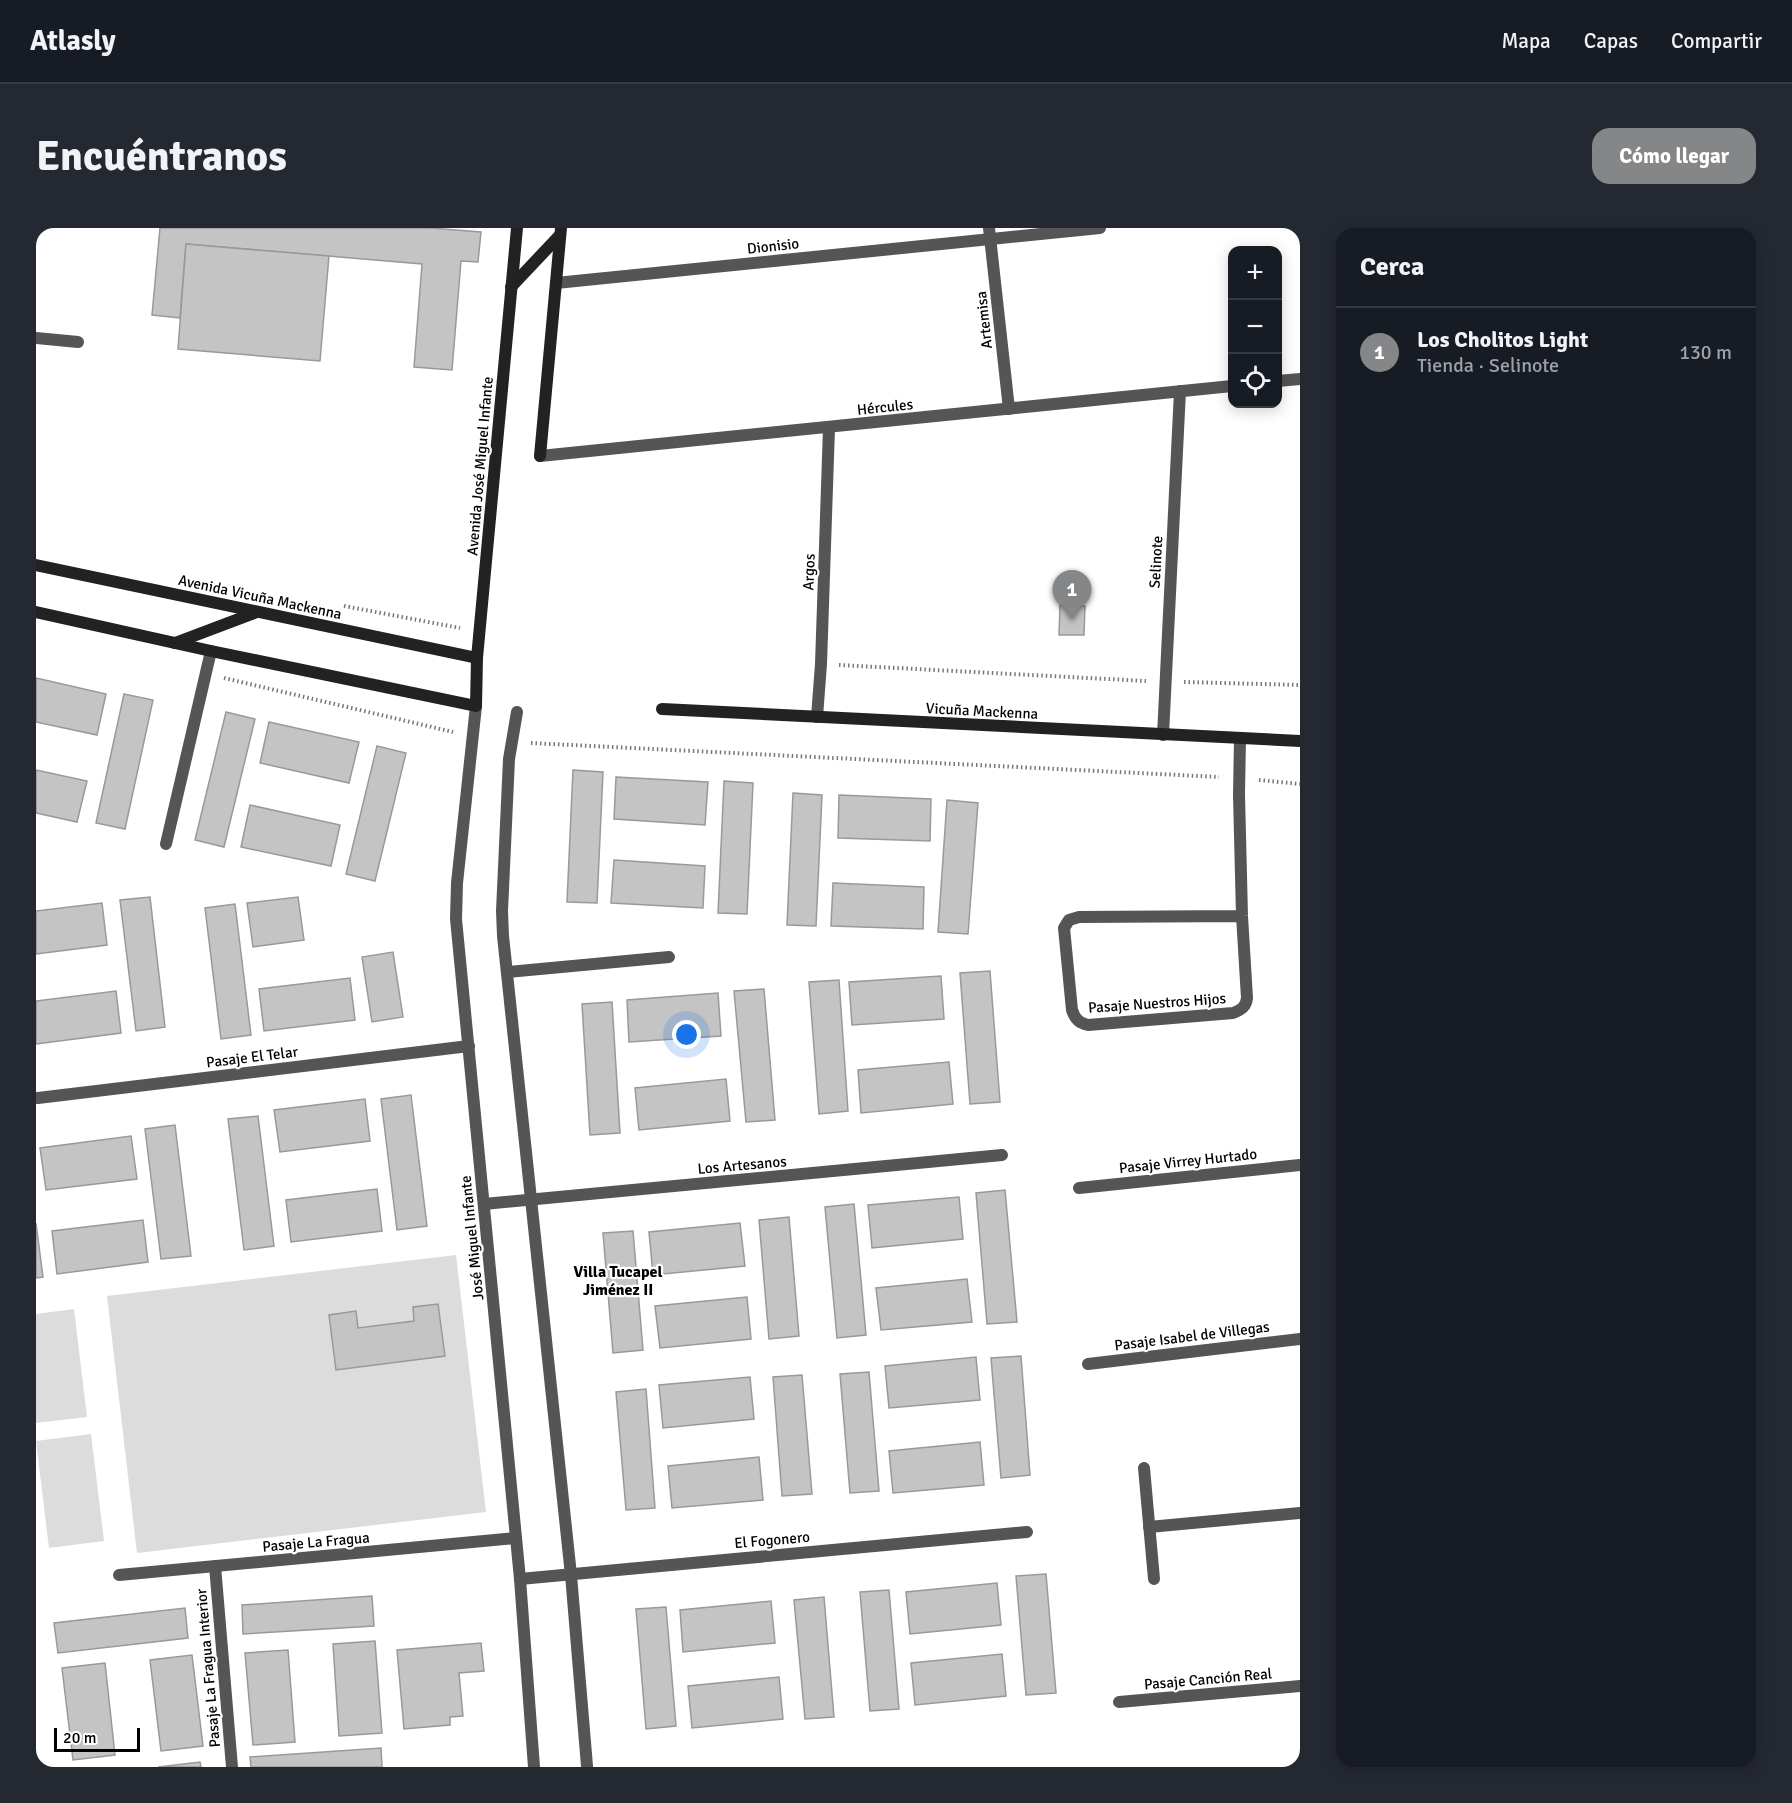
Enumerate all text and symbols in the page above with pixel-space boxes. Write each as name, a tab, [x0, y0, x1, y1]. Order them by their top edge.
text: Atlasly	[30, 24, 116, 58]
text: Mapa	[1501, 28, 1551, 54]
text: Capas	[1584, 28, 1638, 54]
text: Compartir	[1671, 28, 1762, 54]
button: Cómo llegar	[1592, 128, 1756, 184]
text: Encuéntranos	[36, 131, 287, 182]
street label: Dionisio	[746, 234, 800, 258]
map controls	[1228, 246, 1282, 408]
button: +	[1228, 246, 1282, 300]
text: Cerca	[1360, 251, 1424, 283]
street label: Artemisa	[972, 290, 996, 350]
button: −	[1228, 300, 1282, 354]
text: Los Cholitos Light	[1417, 326, 1588, 353]
text: 1	[1374, 340, 1385, 365]
text: 130 m	[1679, 340, 1732, 365]
text: Tienda · Selinote	[1417, 353, 1559, 378]
button: locate	[1228, 354, 1282, 408]
street label: Avenida José Miguel Infante	[463, 376, 497, 556]
street label: Hércules	[856, 395, 914, 419]
street label: Selinote	[1146, 535, 1166, 589]
street label: Argos	[799, 553, 819, 591]
pin: 1	[1052, 570, 1092, 620]
street label: Avenida Vicuña Mackenna	[177, 571, 343, 623]
street label: Vicuña Mackenna	[925, 699, 1039, 723]
street label: Pasaje Nuestros Hijos	[1087, 989, 1227, 1017]
your location	[672, 1020, 701, 1049]
street label: Pasaje El Telar	[205, 1042, 299, 1072]
street label: Pasaje Virrey Hurtado	[1118, 1145, 1258, 1177]
street label: Los Artesanos	[697, 1152, 788, 1178]
street label: José Miguel Infante	[456, 1175, 488, 1301]
district label: Villa Tucapel Jiménez II	[574, 1262, 662, 1300]
street label: Pasaje Isabel de Villegas	[1113, 1317, 1271, 1354]
street label: Pasaje La Fragua	[262, 1528, 370, 1556]
street label: El Fogonero	[733, 1528, 811, 1552]
street label: Pasaje La Fragua Interior	[192, 1587, 224, 1748]
street label: Pasaje Canción Real	[1143, 1664, 1273, 1694]
scale bar	[54, 1725, 140, 1752]
text: 20 m	[63, 1728, 97, 1748]

